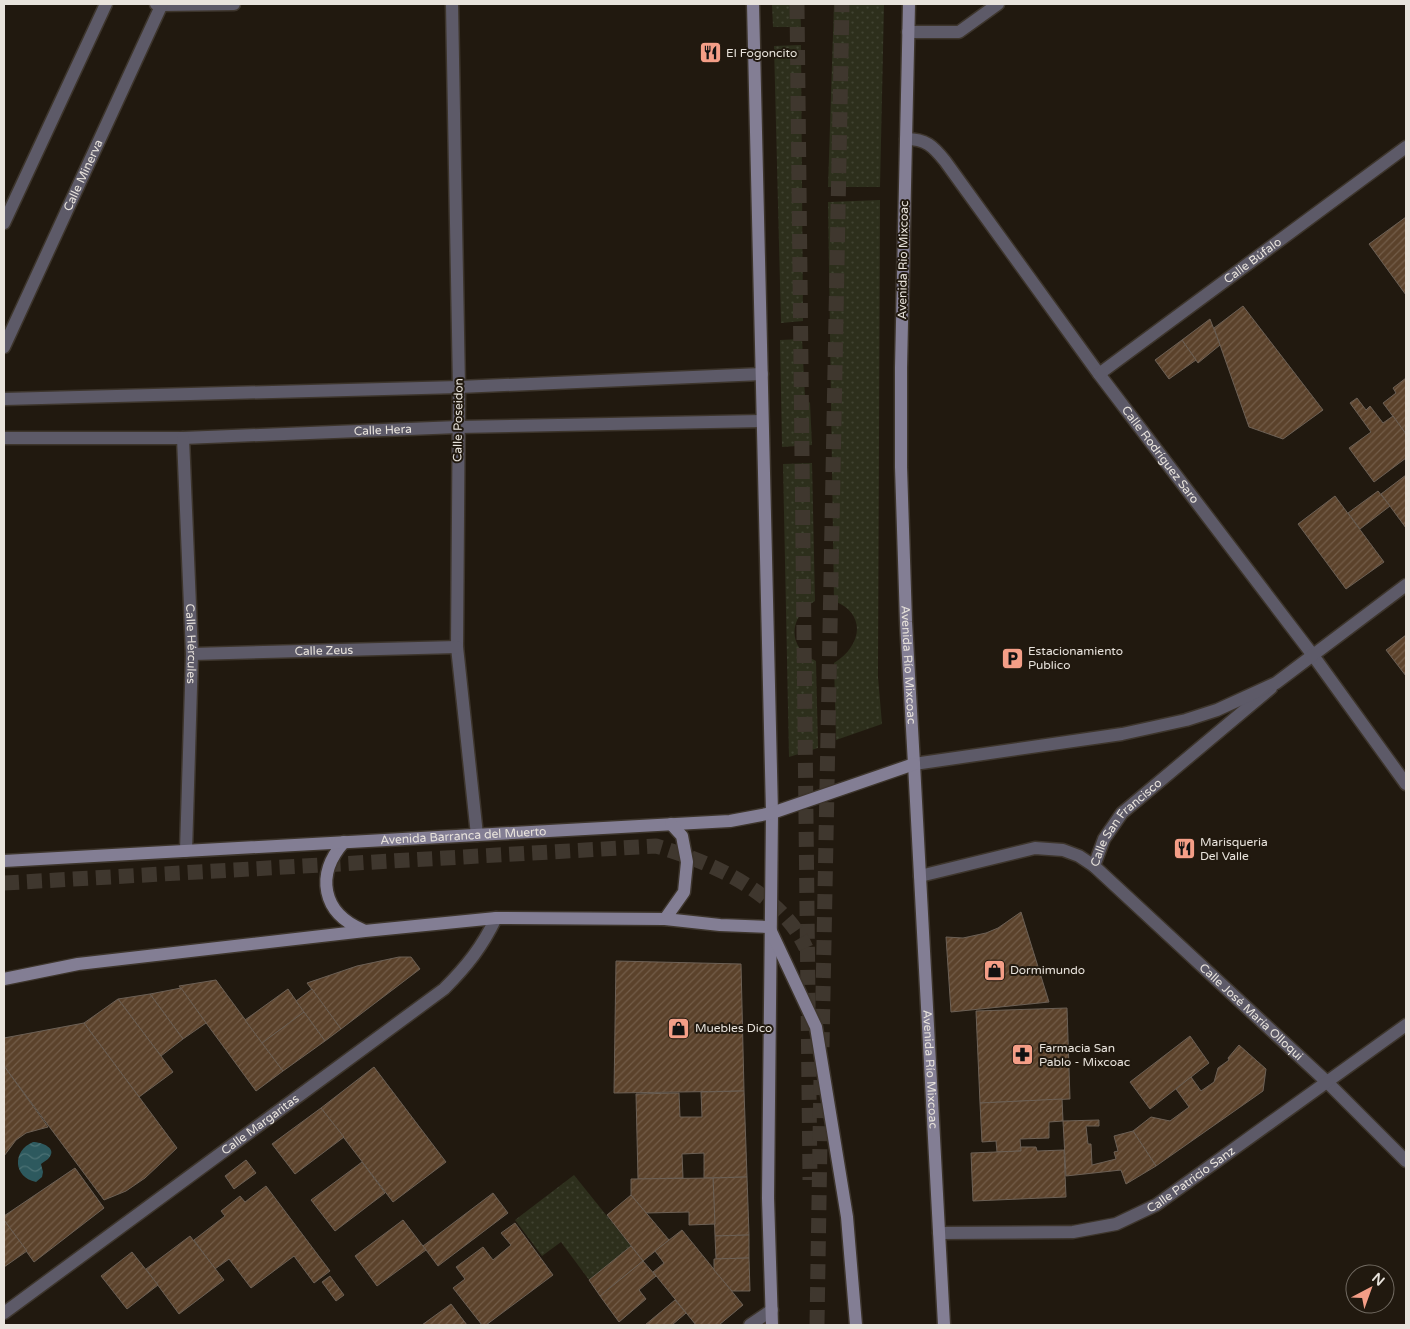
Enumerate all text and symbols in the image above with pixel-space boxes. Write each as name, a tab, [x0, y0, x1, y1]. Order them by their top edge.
restaurant icon: El Fogoncito	[698, 41, 722, 65]
place label: El Fogoncito	[726, 46, 797, 60]
street label: Calle Minerva	[61, 137, 106, 213]
street label: Avenida Río Mixcoac	[895, 200, 911, 320]
street label: Calle Búfalo	[1221, 235, 1284, 286]
street label: Calle Poseidon	[450, 378, 466, 462]
street label: Calle Rodríguez Saro	[1119, 403, 1202, 506]
street label: Calle Hera	[354, 422, 412, 438]
street label: Calle Hércules	[183, 603, 199, 684]
street label: Avenida Río Mixcoac	[898, 605, 919, 725]
street label: Calle Zeus	[295, 643, 354, 658]
place label: Estacionamiento Publico	[1028, 644, 1123, 672]
parking icon: Estacionamiento Publico	[1000, 646, 1024, 670]
street label: Calle San Francisco	[1087, 776, 1165, 868]
street label: Avenida Barranca del Muerto	[380, 824, 547, 847]
place label: Marisqueria Del Valle	[1200, 835, 1268, 863]
restaurant icon: Marisqueria Del Valle	[1172, 837, 1196, 861]
shop icon: Dormimundo	[982, 958, 1006, 982]
street label: Calle José María Olloqui	[1197, 960, 1306, 1063]
place label: Dormimundo	[1010, 963, 1085, 977]
street label: Avenida Río Mixcoac	[920, 1009, 940, 1129]
shop icon: Muebles Dico	[667, 1016, 691, 1040]
place label: Muebles Dico	[695, 1021, 772, 1035]
place label: Farmacia San Pablo - Mixcoac	[1039, 1041, 1130, 1069]
pharmacy icon: Farmacia San Pablo - Mixcoac	[1011, 1043, 1035, 1067]
street label: Calle Margaritas	[219, 1091, 302, 1158]
street label: Calle Patricio Sanz	[1144, 1144, 1238, 1215]
north arrow	[1345, 1264, 1395, 1314]
text: N	[1368, 1269, 1388, 1290]

